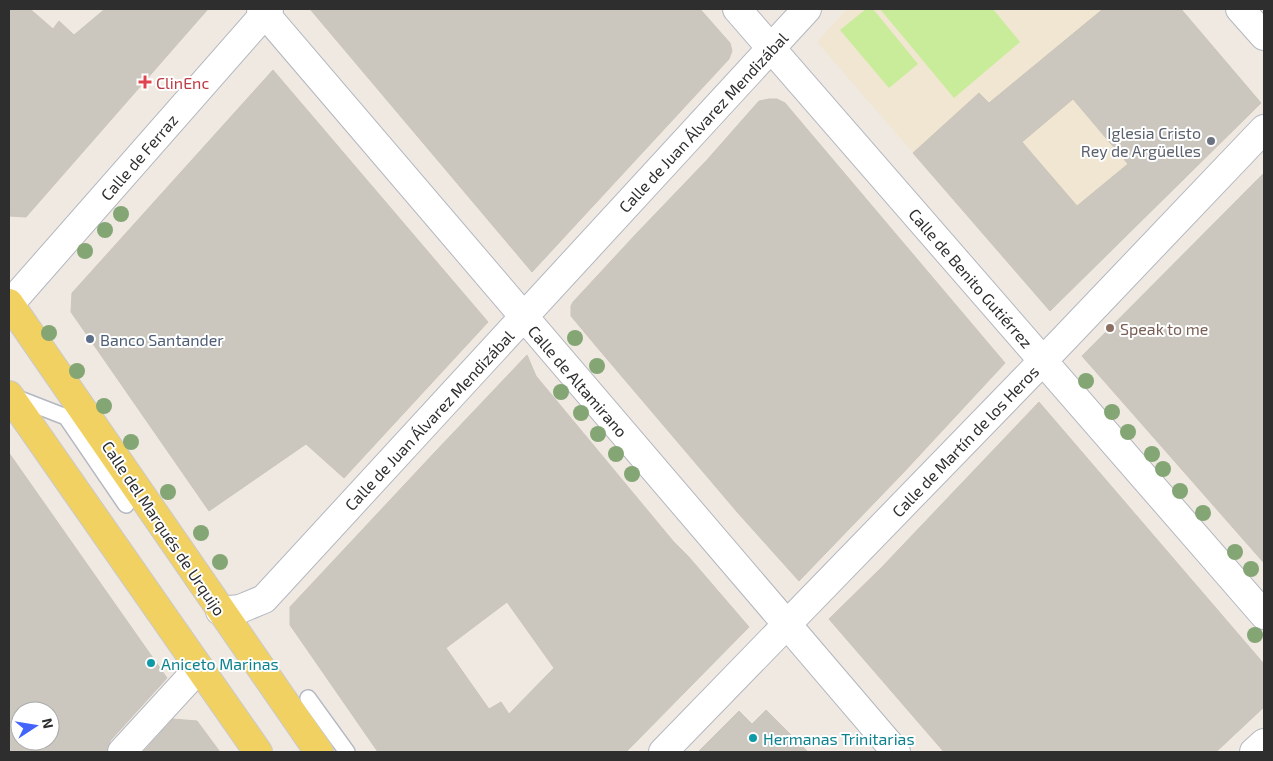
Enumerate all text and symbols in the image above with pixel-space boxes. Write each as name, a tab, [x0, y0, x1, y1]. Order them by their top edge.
street label: Calle de Juan Álvarez Mendizábal	[615, 28, 792, 216]
place label: ClinEnc	[156, 73, 209, 92]
marker: ClinEnc	[138, 75, 152, 89]
street label: Calle de Ferraz	[97, 110, 181, 204]
place label: Iglesia Cristo Rey de Argüelles	[1081, 123, 1201, 160]
marker: Iglesia Cristo Rey de Argüelles	[1205, 135, 1217, 147]
street label: Calle de Benito Gutiérrez	[905, 204, 1037, 352]
place label: Speak to me	[1120, 319, 1208, 338]
street label: Calle de Altamirano	[524, 321, 632, 441]
marker: Speak to me	[1104, 322, 1116, 334]
street label: Calle de Juan Álvarez Mendizábal	[341, 326, 518, 514]
place label: Banco Santander	[100, 330, 224, 349]
marker: Banco Santander	[84, 333, 96, 345]
street label: Calle de Martín de los Heros	[888, 362, 1042, 520]
street label: Calle del Marqués de Urquijo	[98, 437, 230, 619]
place label: Aniceto Marinas	[161, 654, 279, 673]
marker: Aniceto Marinas	[145, 657, 157, 669]
north arrow	[10, 701, 60, 751]
text: N	[39, 716, 58, 730]
place label: Hermanas Trinitarias	[763, 729, 915, 748]
marker: Hermanas Trinitarias	[747, 732, 759, 744]

